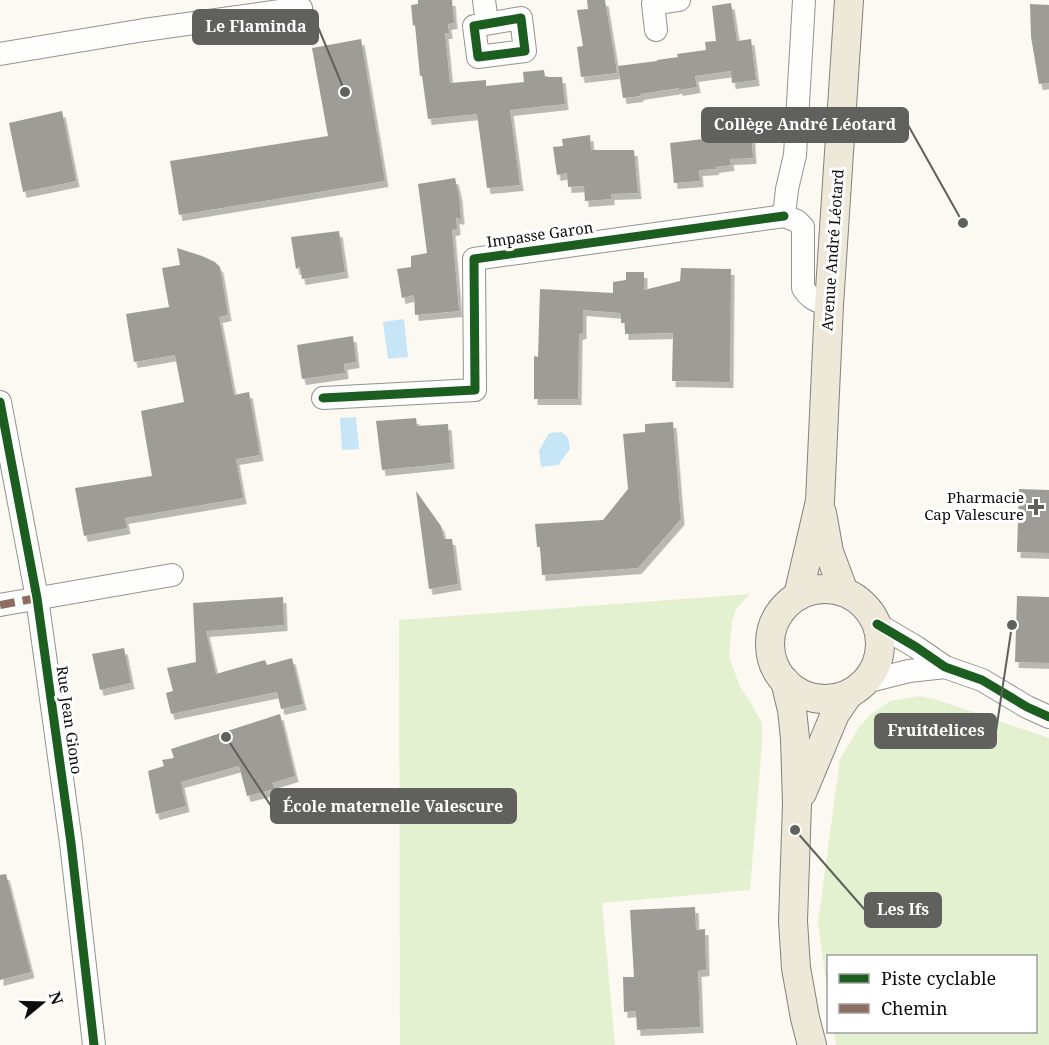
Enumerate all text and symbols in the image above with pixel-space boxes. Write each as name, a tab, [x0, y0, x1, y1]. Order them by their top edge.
callout: Le Flaminda	[193, 10, 318, 44]
text: Le Flaminda	[205, 15, 307, 37]
callout: Collège André Léotard	[702, 108, 908, 142]
text: Collège André Léotard	[714, 113, 897, 135]
street label: Avenue André Léotard	[816, 168, 848, 331]
street label: Impasse Garon	[485, 217, 595, 251]
place label: Pharmacie Cap Valescure	[924, 487, 1024, 524]
marker: Pharmacie Cap Valescure	[1029, 500, 1043, 514]
street label: Rue Jean Giono	[52, 664, 87, 775]
callout: Fruitdelices	[875, 714, 996, 748]
text: Fruitdelices	[887, 719, 985, 741]
callout: École maternelle Valescure	[271, 789, 516, 823]
text: École maternelle Valescure	[283, 795, 503, 817]
callout: Les Ifs	[865, 893, 941, 927]
text: Les Ifs	[877, 898, 929, 920]
legend	[827, 955, 1037, 1033]
text: Piste cyclable	[881, 966, 996, 990]
north arrow	[12, 973, 72, 1033]
text: N	[44, 989, 69, 1008]
text: Chemin	[881, 996, 948, 1020]

